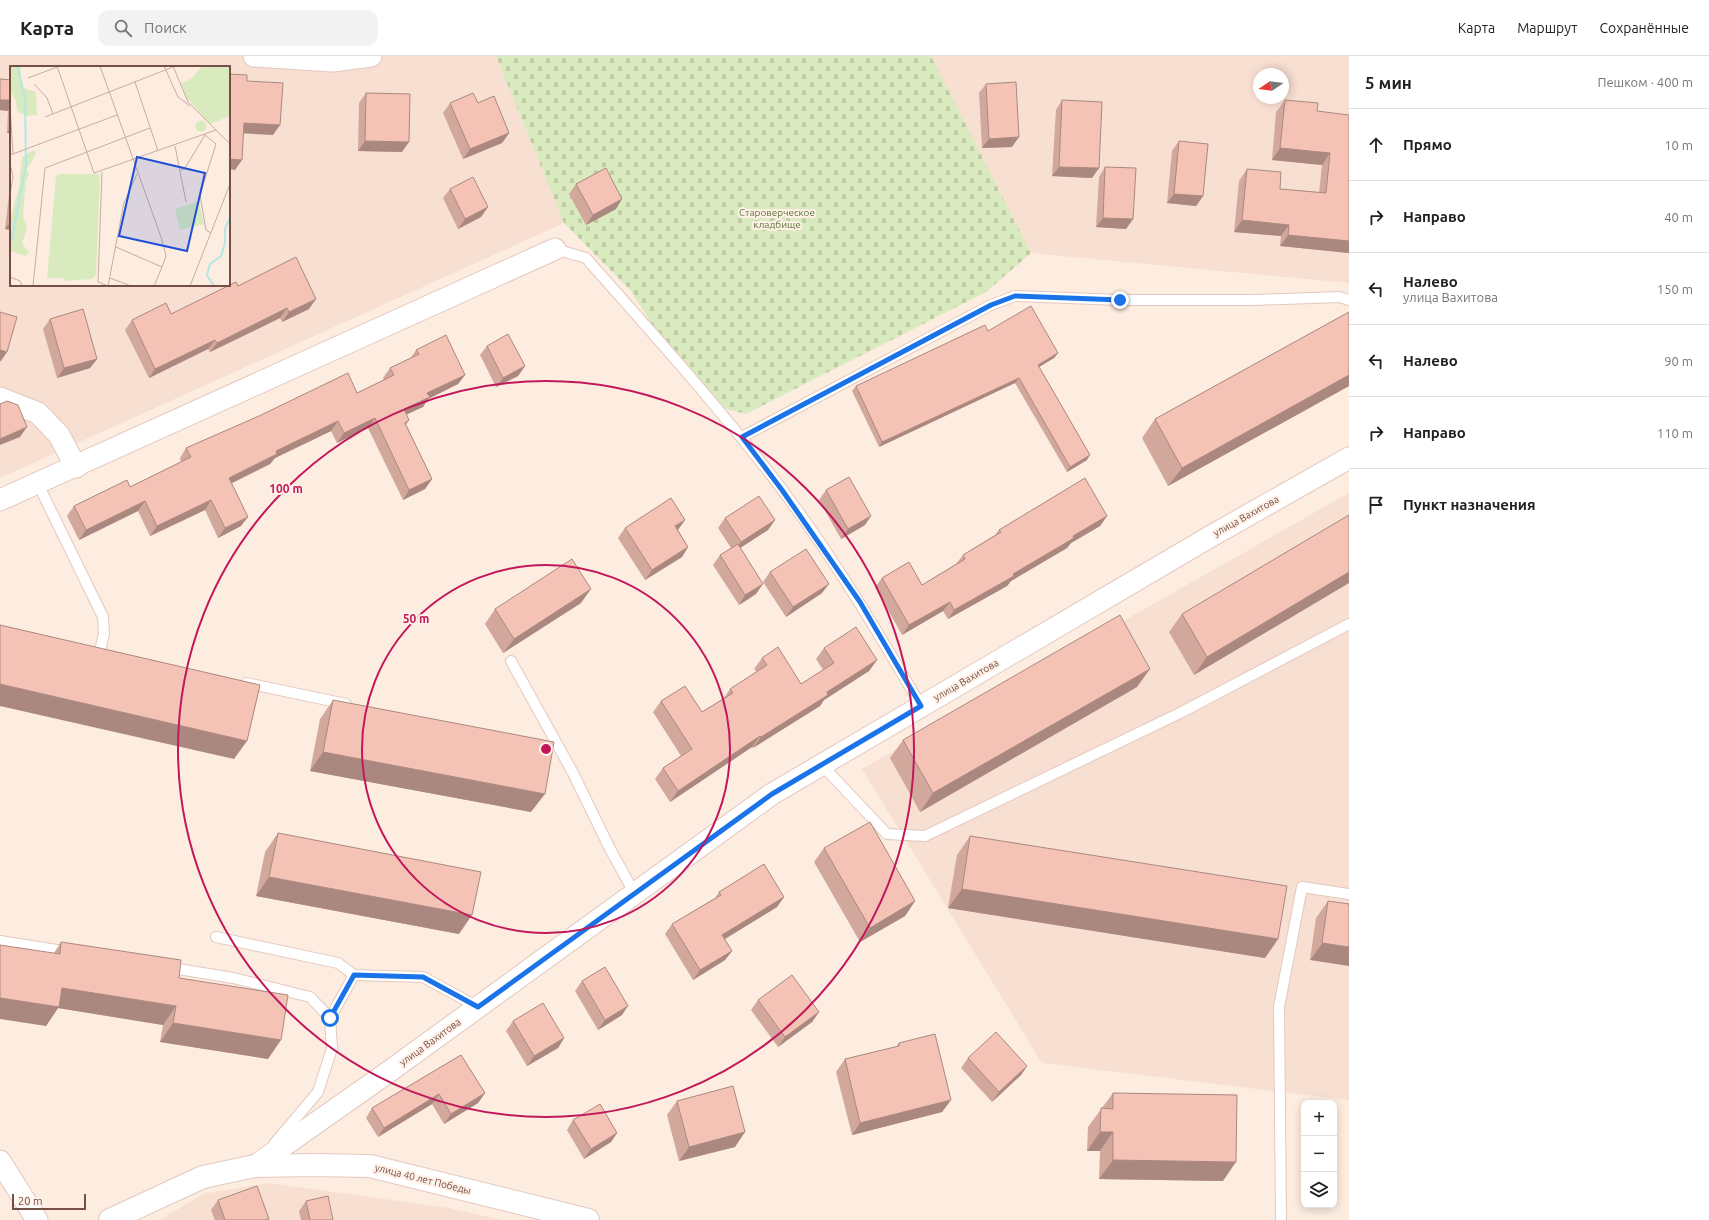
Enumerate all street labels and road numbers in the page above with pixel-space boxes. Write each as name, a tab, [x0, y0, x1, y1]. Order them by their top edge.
street label: улица Вахитова	[1211, 493, 1281, 539]
street label: улица Вахитова	[932, 657, 1000, 703]
street label: улица Вахитова	[397, 1016, 463, 1068]
street label: улица 40 лет Победы	[374, 1162, 472, 1196]

